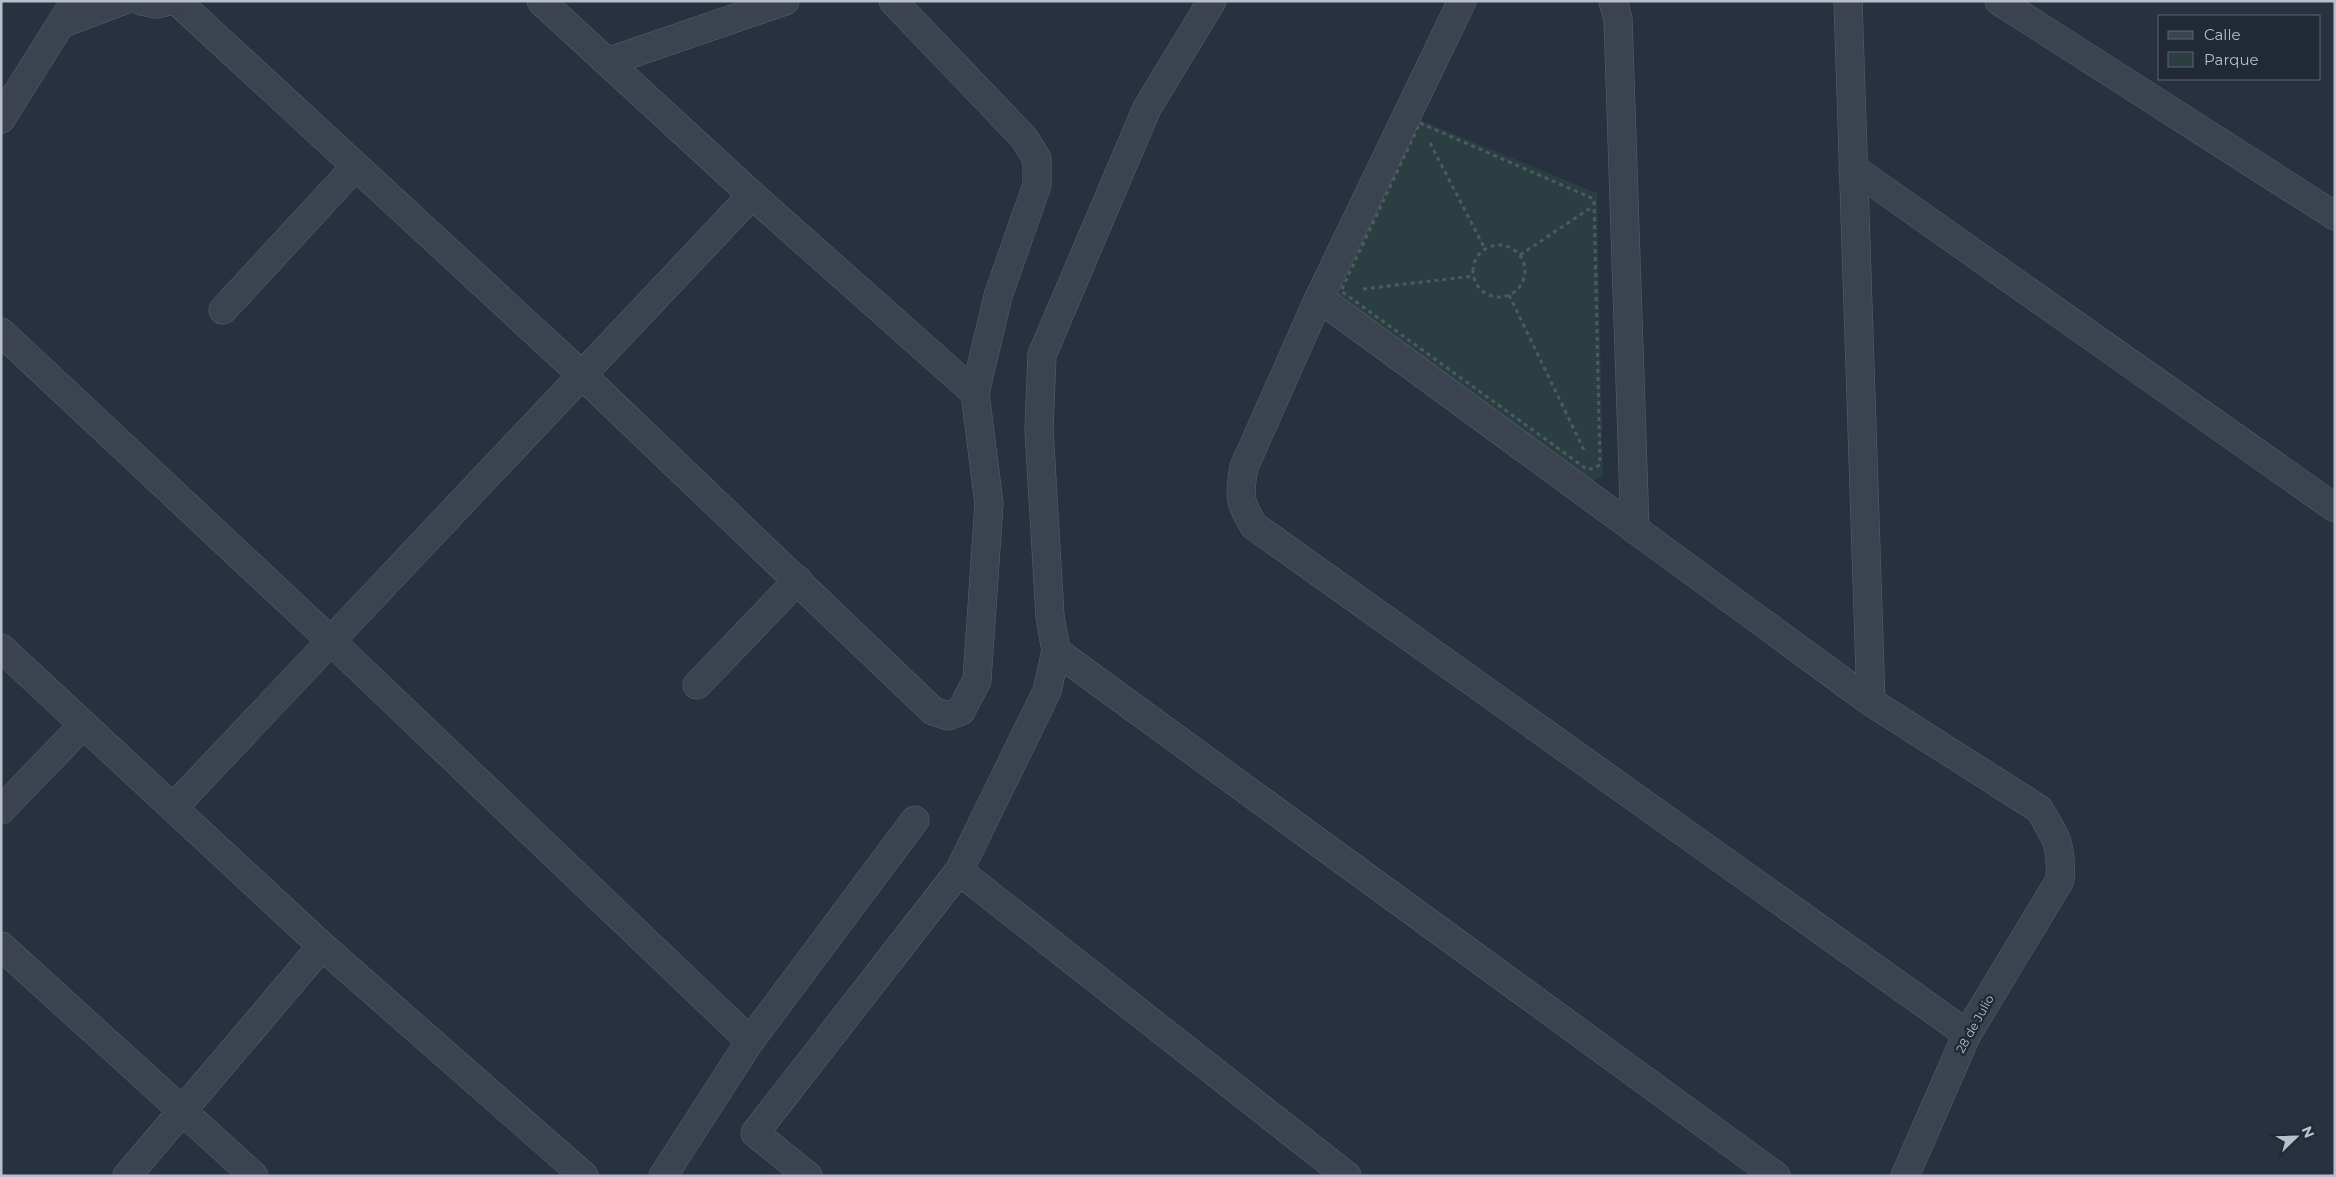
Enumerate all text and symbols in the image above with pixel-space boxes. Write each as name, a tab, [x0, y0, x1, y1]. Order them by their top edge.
legend	[2158, 15, 2321, 80]
text: Calle	[2204, 25, 2241, 44]
text: Parque	[2204, 50, 2259, 69]
street label: 28 de Julio	[1952, 992, 1997, 1055]
north arrow	[2271, 1112, 2321, 1162]
text: N	[2297, 1123, 2318, 1141]

